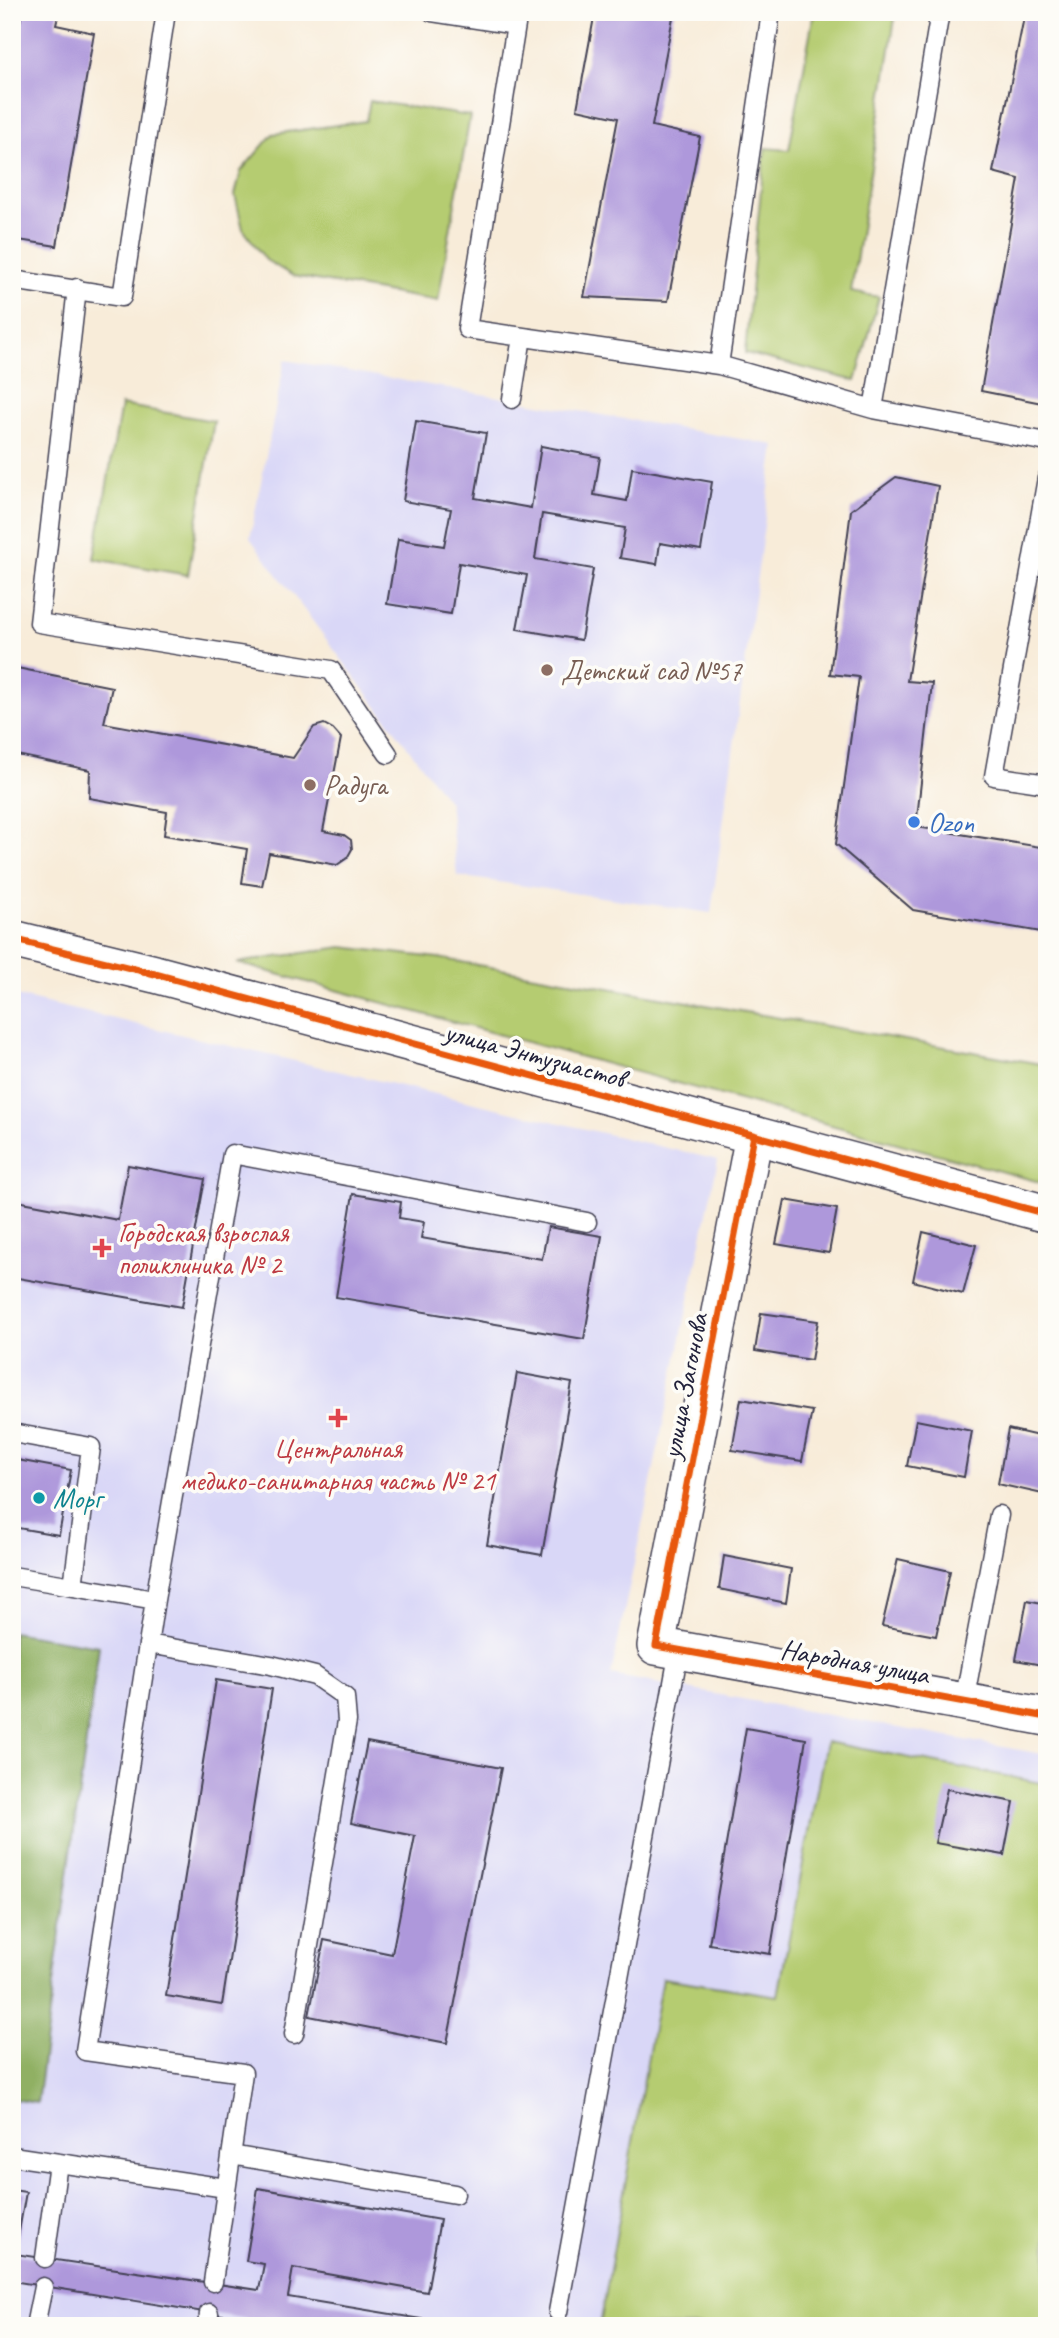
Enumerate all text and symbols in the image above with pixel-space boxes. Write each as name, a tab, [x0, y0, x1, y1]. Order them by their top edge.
place label: Детский сад №57	[561, 653, 743, 688]
marker: Детский сад №57	[539, 662, 555, 678]
place label: Радуга	[324, 768, 389, 803]
marker: Радуга	[302, 777, 318, 793]
place label: Ozon	[928, 805, 974, 840]
marker: Ozon	[906, 814, 922, 830]
street label: улица Энтузиастов	[439, 1013, 634, 1097]
place label: Городская взрослая поликлиника № 2	[118, 1215, 289, 1282]
marker: Городская взрослая поликлиника № 2	[92, 1238, 112, 1258]
street label: улица Загонова	[653, 1309, 716, 1464]
marker: Центральная медико-санитарная часть № 21	[328, 1408, 348, 1428]
place label: Центральная медико-санитарная часть № 21	[181, 1431, 497, 1498]
place label: Морг	[53, 1481, 106, 1516]
marker: Морг	[31, 1490, 47, 1506]
street label: Народная улица	[778, 1631, 933, 1692]

